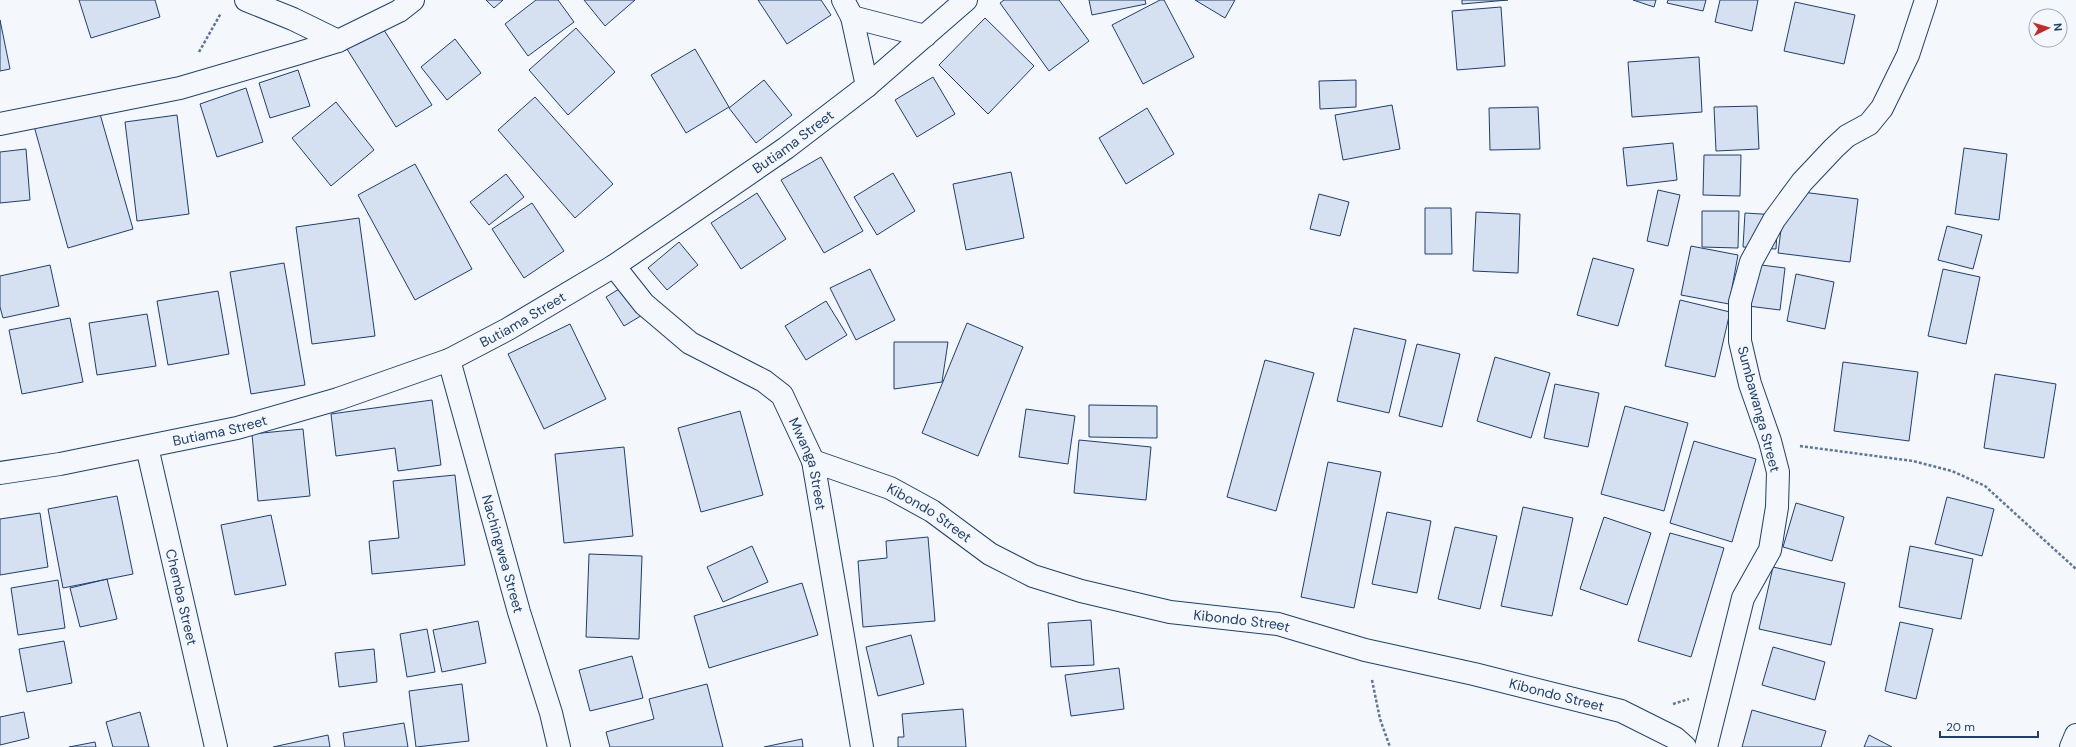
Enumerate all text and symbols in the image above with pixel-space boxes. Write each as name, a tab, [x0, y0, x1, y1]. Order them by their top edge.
north arrow	[2028, 8, 2068, 48]
text: N	[2051, 23, 2065, 32]
street label: Butiama Street	[749, 106, 837, 177]
street label: Butiama Street	[476, 288, 569, 351]
street label: Sumbawanga Street	[1734, 344, 1784, 474]
street label: Butiama Street	[171, 411, 269, 450]
street label: Mwanga Street	[785, 415, 830, 512]
street label: Kibondo Street	[884, 479, 975, 546]
street label: Nachingwea Street	[478, 492, 528, 615]
street label: Chemba Street	[162, 547, 201, 647]
street label: Kibondo Street	[1193, 606, 1292, 636]
street label: Kibondo Street	[1507, 674, 1606, 715]
scale bar	[1940, 713, 2038, 739]
text: 20 m	[1946, 719, 1975, 735]

